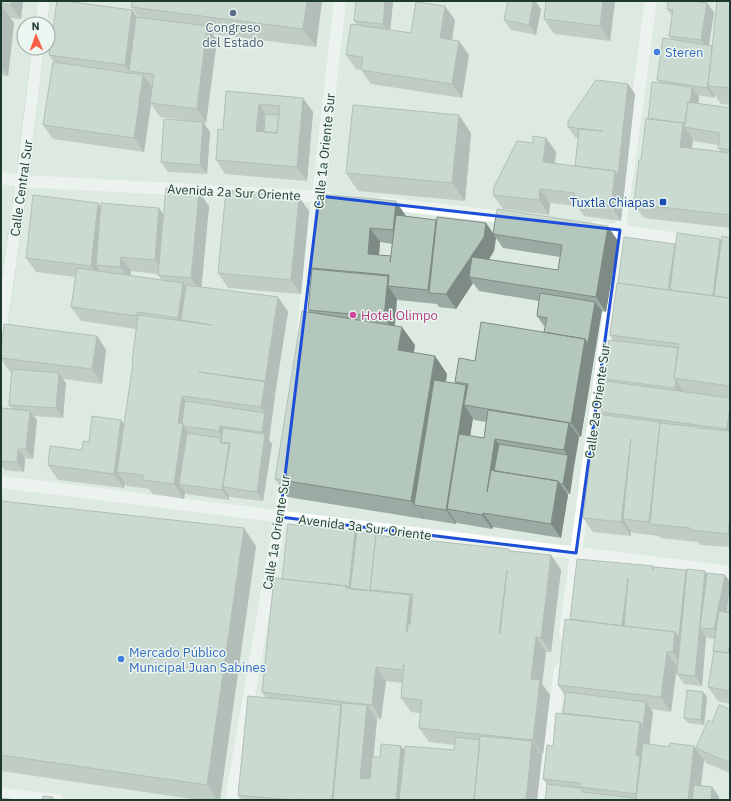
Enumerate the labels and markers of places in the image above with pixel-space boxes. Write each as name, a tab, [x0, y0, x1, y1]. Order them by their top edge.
marker: Congreso del Estado	[228, 8, 238, 18]
place label: Congreso del Estado	[202, 19, 264, 51]
place label: Steren	[665, 44, 703, 61]
marker: Steren	[652, 47, 662, 57]
place label: Tuxtla Chiapas	[570, 194, 655, 211]
marker: Tuxtla Chiapas	[658, 197, 668, 207]
place label: Hotel Olimpo	[361, 307, 438, 324]
marker: Hotel Olimpo	[348, 310, 358, 320]
place label: Mercado Público Municipal Juan Sabines	[129, 644, 266, 676]
marker: Mercado Público Municipal Juan Sabines	[116, 654, 126, 664]

